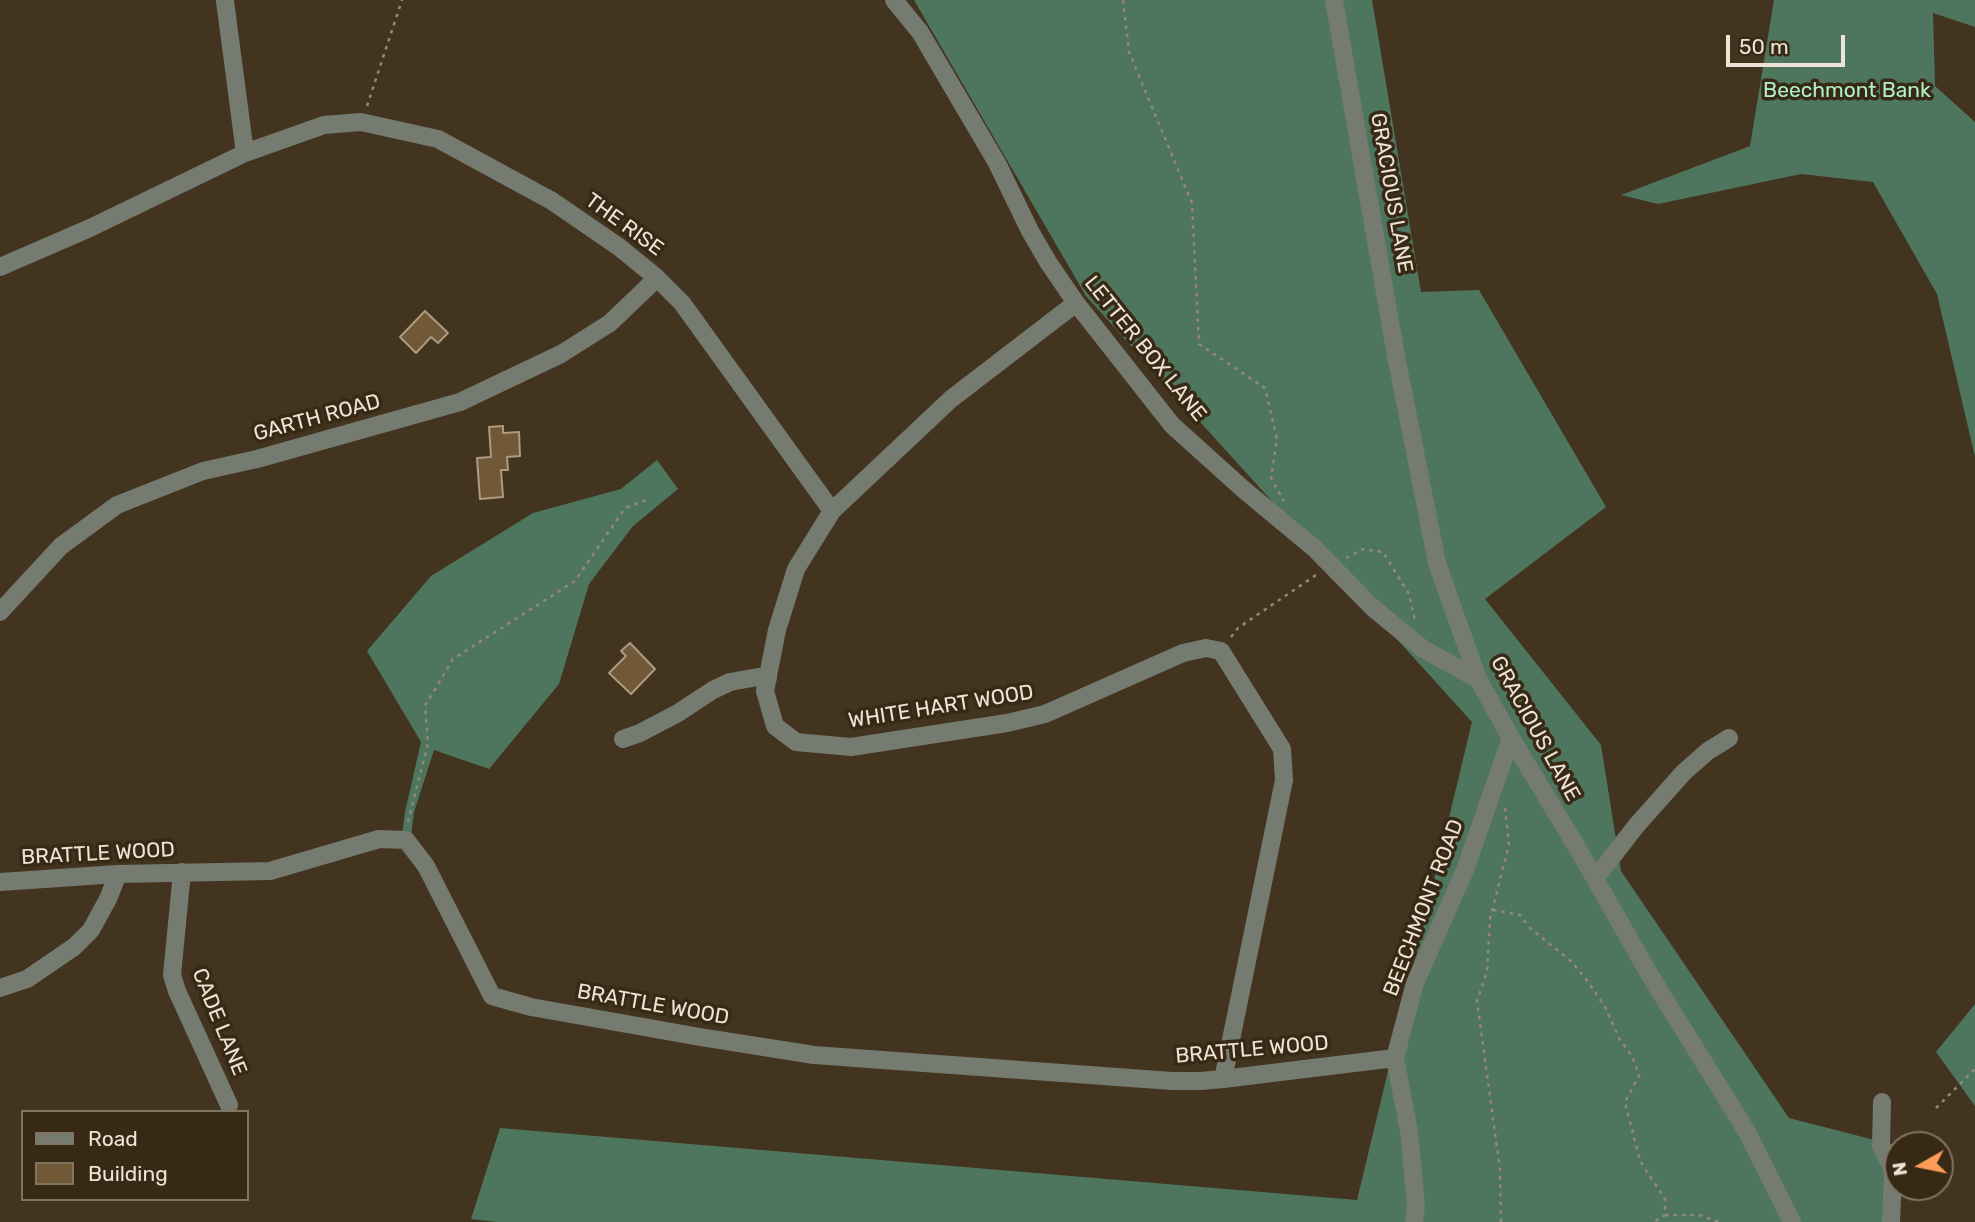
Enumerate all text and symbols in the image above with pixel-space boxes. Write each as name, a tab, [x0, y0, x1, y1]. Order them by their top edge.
scale bar	[1730, 21, 1849, 65]
text: 50 m	[1739, 34, 1789, 59]
park label: Beechmont Bank	[1763, 78, 1931, 104]
street label: GRACIOUS LANE	[1365, 111, 1417, 275]
street label: THE RISE	[580, 188, 668, 262]
street label: LETTER BOX LANE	[1079, 271, 1211, 427]
street label: GARTH ROAD	[251, 389, 383, 447]
street label: GRACIOUS LANE	[1485, 652, 1585, 806]
street label: WHITE HART WOOD	[847, 680, 1035, 734]
street label: BEECHMONT ROAD	[1379, 816, 1469, 1000]
street label: BRATTLE WOOD	[21, 837, 175, 871]
street label: CADE LANE	[186, 965, 252, 1079]
street label: BRATTLE WOOD	[575, 979, 731, 1031]
street label: BRATTLE WOOD	[1174, 1031, 1330, 1069]
legend	[21, 1110, 248, 1201]
text: Road	[88, 1126, 138, 1151]
north arrow	[1884, 1131, 1954, 1201]
text: Building	[88, 1161, 168, 1186]
text: N	[1887, 1161, 1912, 1178]

